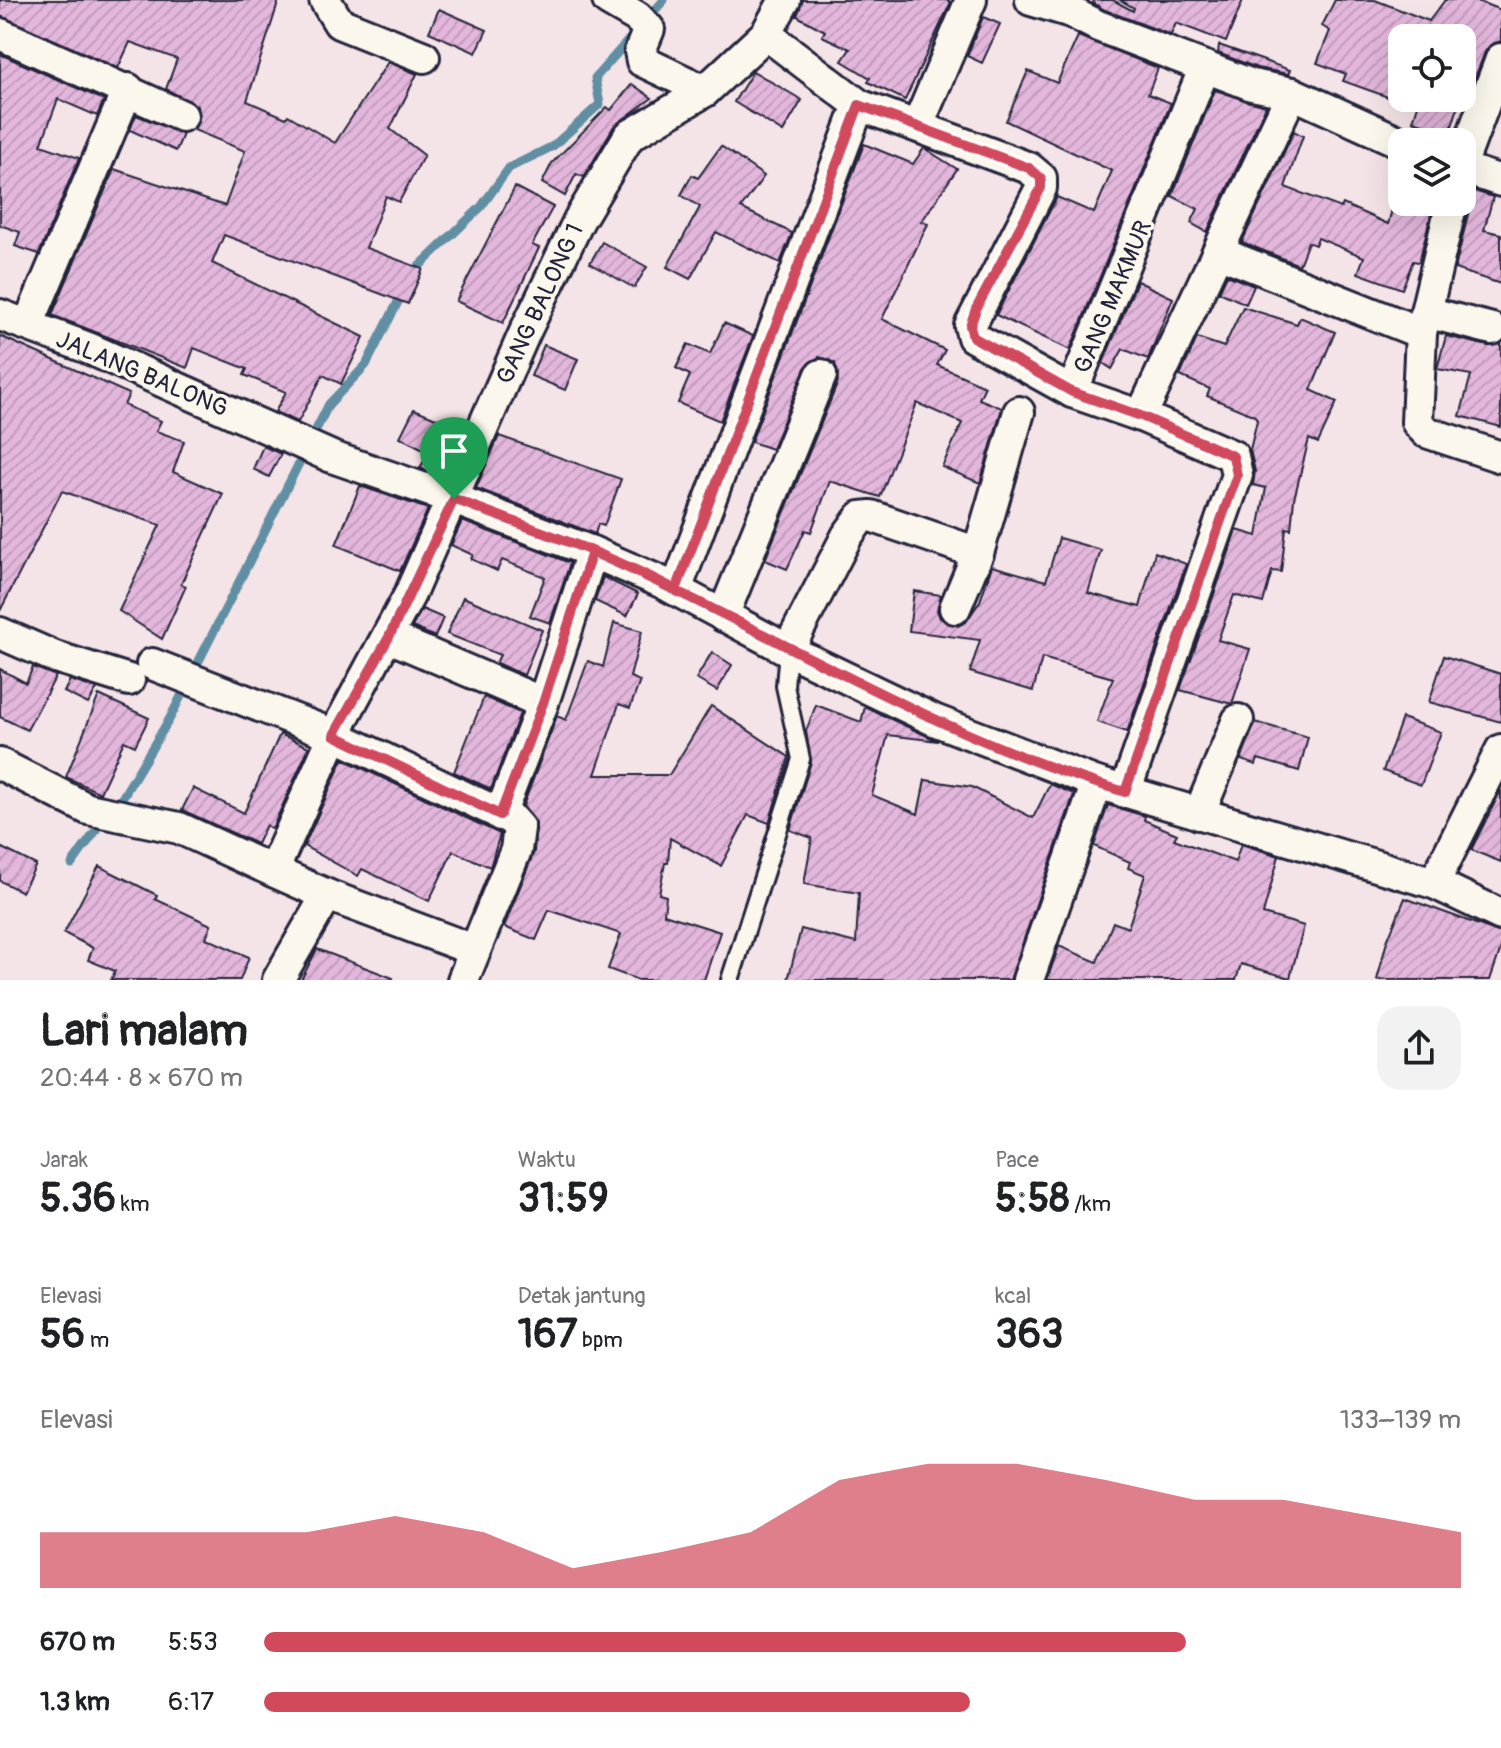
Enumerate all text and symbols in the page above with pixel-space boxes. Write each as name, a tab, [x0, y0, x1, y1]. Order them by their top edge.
map controls	[1388, 24, 1476, 216]
button: locate	[1388, 24, 1476, 112]
button: layers	[1388, 128, 1476, 216]
street label: GANG MAKMUR	[1068, 216, 1158, 378]
street label: GANG BALONG 1	[490, 219, 590, 389]
street label: JALANG BALONG	[52, 325, 232, 423]
pin	[420, 417, 488, 499]
icon: arrive	[432, 429, 476, 473]
text: Lari malam	[40, 1004, 248, 1059]
button: share	[1377, 1006, 1461, 1090]
text: 20:44 · 8 × 670 m	[40, 1062, 243, 1094]
text: Jarak	[40, 1146, 88, 1174]
text: Waktu	[518, 1146, 576, 1174]
text: Pace	[995, 1146, 1039, 1174]
text: 5.36	[40, 1174, 116, 1223]
text: 31:59	[518, 1174, 609, 1223]
text: 5:58	[995, 1174, 1070, 1223]
text: km	[116, 1190, 150, 1218]
text: /km	[1070, 1190, 1111, 1218]
text: Elevasi	[40, 1282, 101, 1310]
text: Detak jantung	[518, 1282, 646, 1310]
text: kcal	[995, 1282, 1031, 1310]
text: 56	[40, 1310, 85, 1359]
text: 167	[518, 1310, 577, 1359]
text: 363	[995, 1310, 1063, 1359]
text: m	[85, 1326, 109, 1354]
text: bpm	[577, 1326, 623, 1354]
text: Elevasi	[40, 1404, 113, 1436]
text: 133–139 m	[1340, 1404, 1461, 1436]
text: 670 m	[40, 1626, 115, 1658]
text: 5:53	[168, 1626, 218, 1658]
text: 1.3 km	[40, 1686, 110, 1718]
text: 6:17	[168, 1686, 214, 1718]

